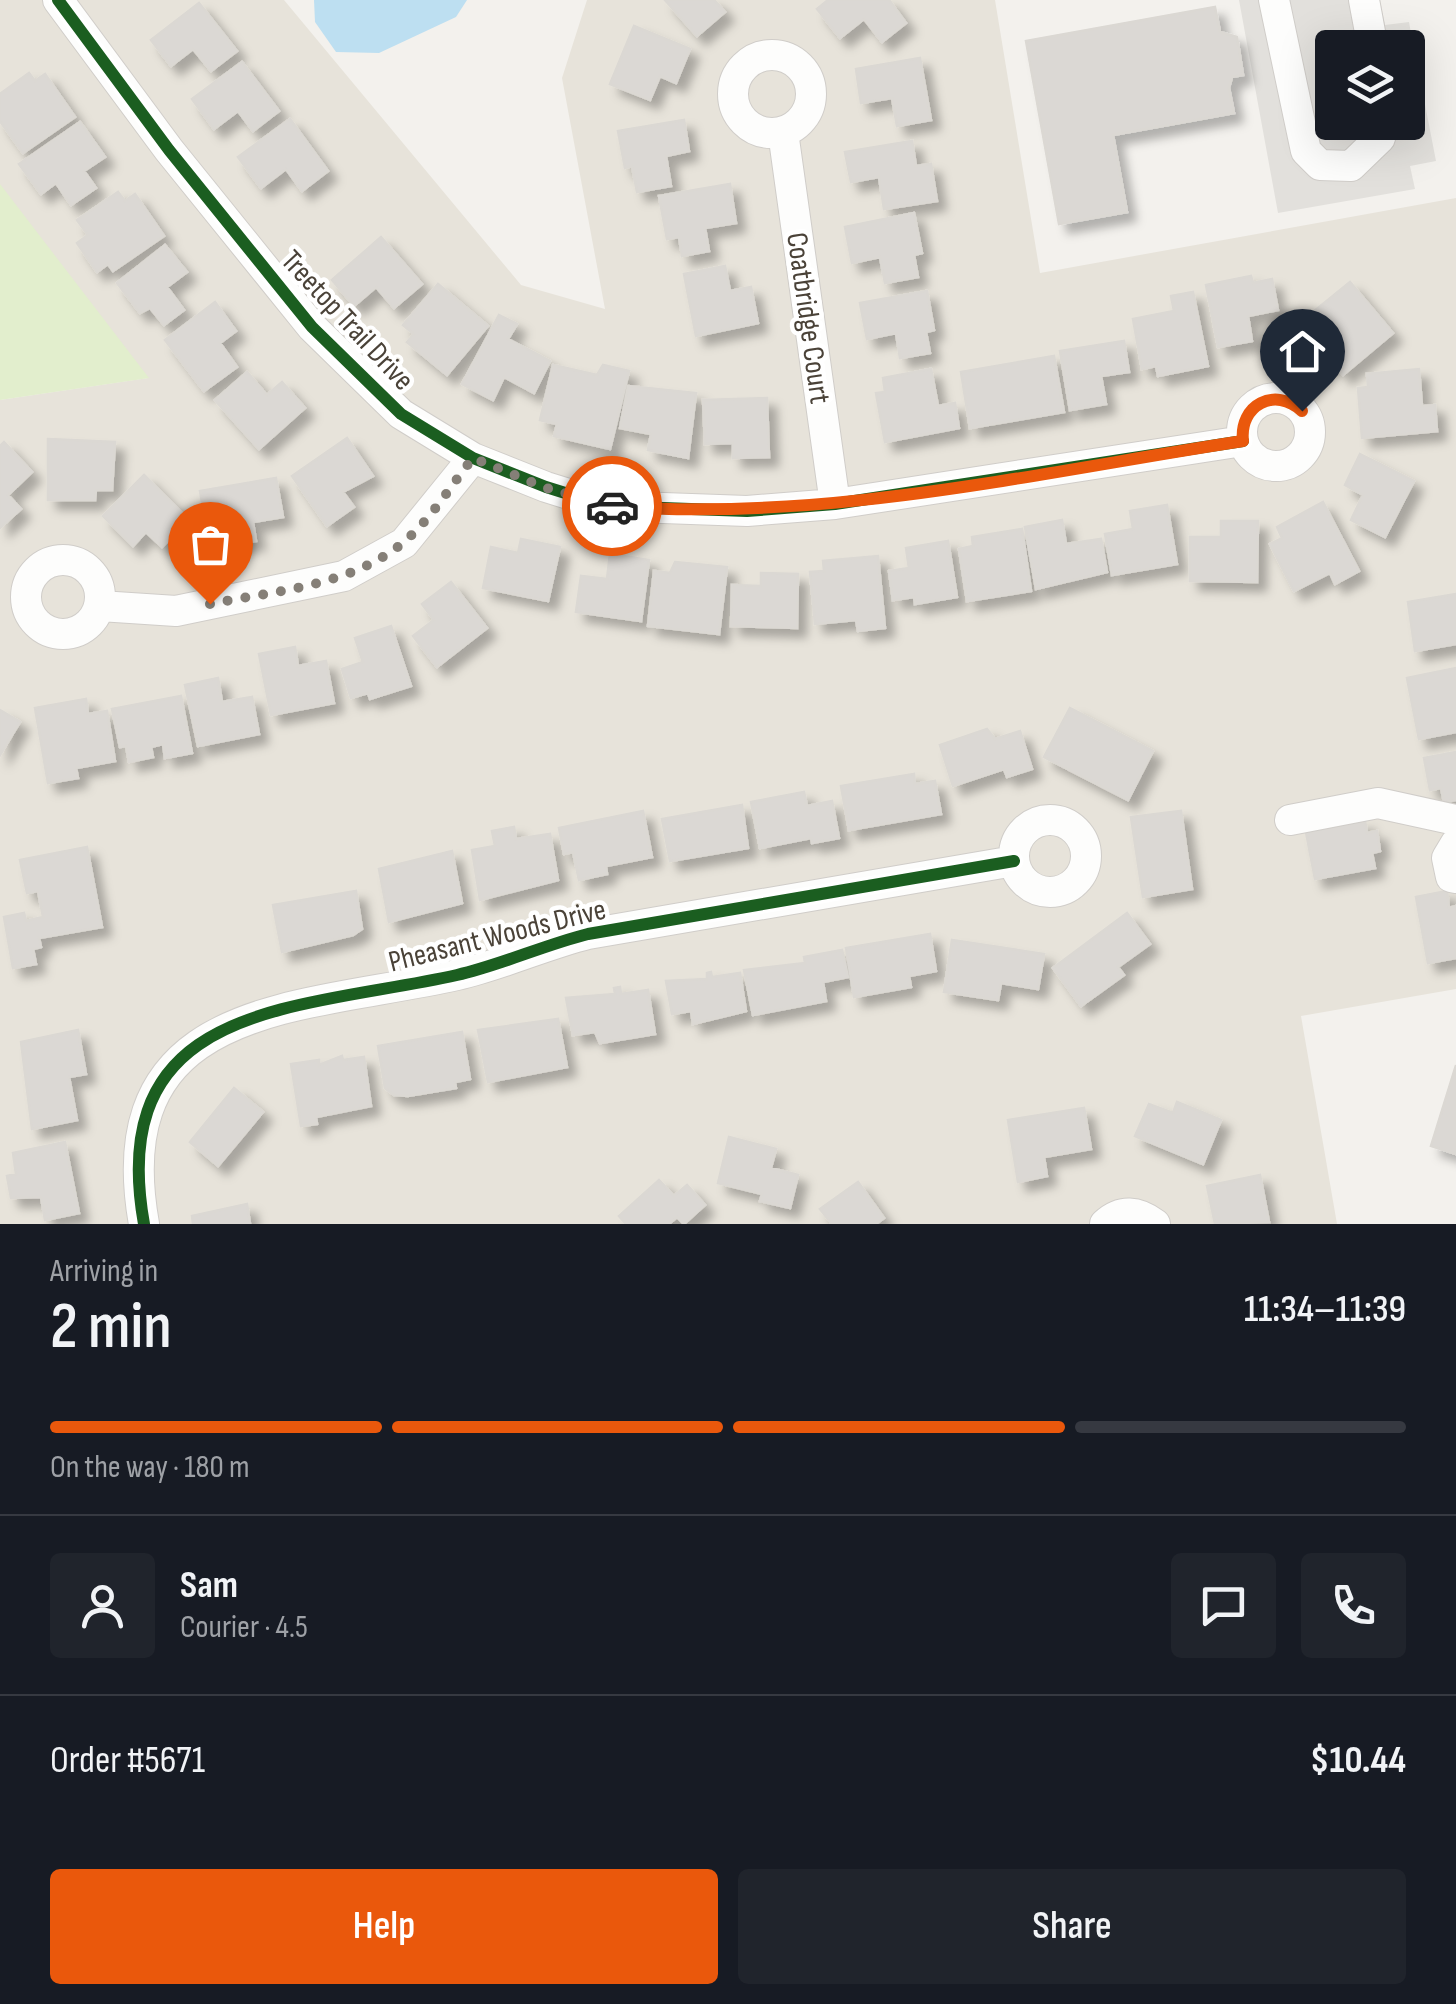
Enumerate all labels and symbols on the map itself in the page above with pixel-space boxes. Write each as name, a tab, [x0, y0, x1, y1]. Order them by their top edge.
street label: Coatbridge Court	[778, 230, 838, 406]
street label: Treetop Trail Drive	[273, 243, 421, 398]
pin	[1260, 309, 1345, 412]
courier	[562, 456, 662, 556]
pin	[168, 502, 253, 605]
street label: Pheasant Woods Drive	[385, 892, 610, 980]

